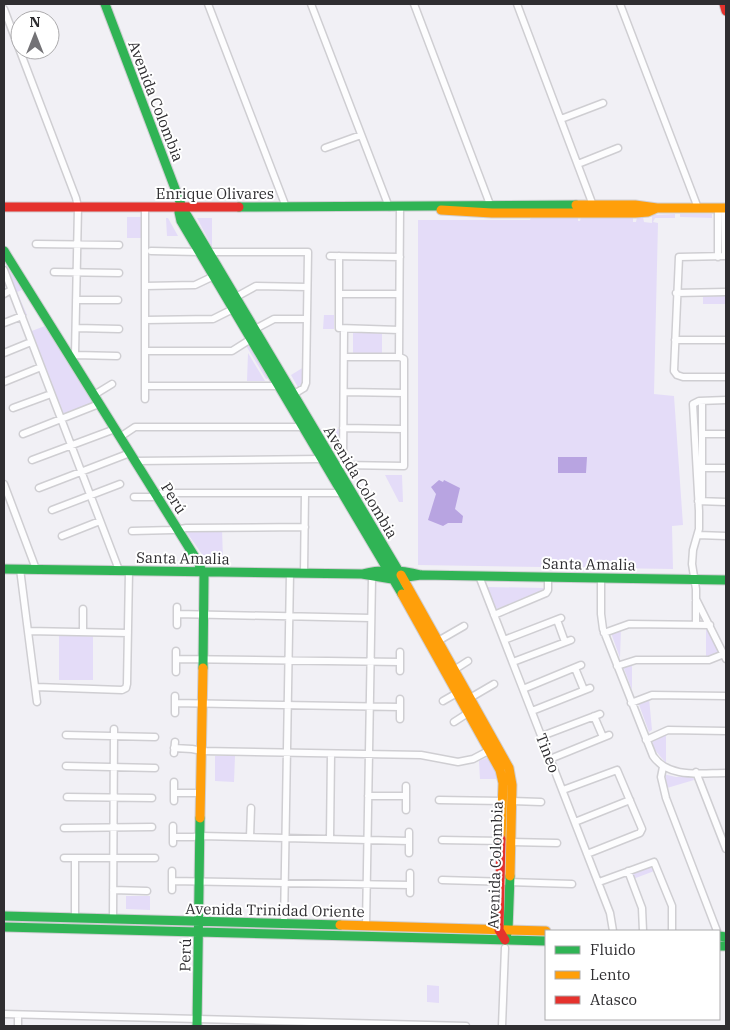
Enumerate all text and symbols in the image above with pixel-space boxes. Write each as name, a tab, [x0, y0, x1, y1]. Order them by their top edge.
north arrow	[10, 10, 60, 60]
text: N	[29, 13, 41, 31]
street label: Avenida Colombia	[124, 38, 188, 164]
street label: Enrique Olivares	[156, 184, 274, 203]
street label: Avenida Colombia	[320, 422, 402, 542]
street label: Perú	[157, 479, 191, 517]
street label: Santa Amalia	[136, 548, 230, 568]
street label: Santa Amalia	[542, 554, 636, 574]
street label: Tineo	[532, 731, 564, 775]
street label: Avenida Colombia	[483, 801, 507, 929]
street label: Avenida Trinidad Oriente	[185, 899, 365, 921]
legend	[545, 930, 720, 1020]
street label: Perú	[175, 938, 195, 972]
text: Fluido	[590, 940, 635, 959]
text: Lento	[590, 965, 630, 984]
text: Atasco	[590, 990, 637, 1009]

